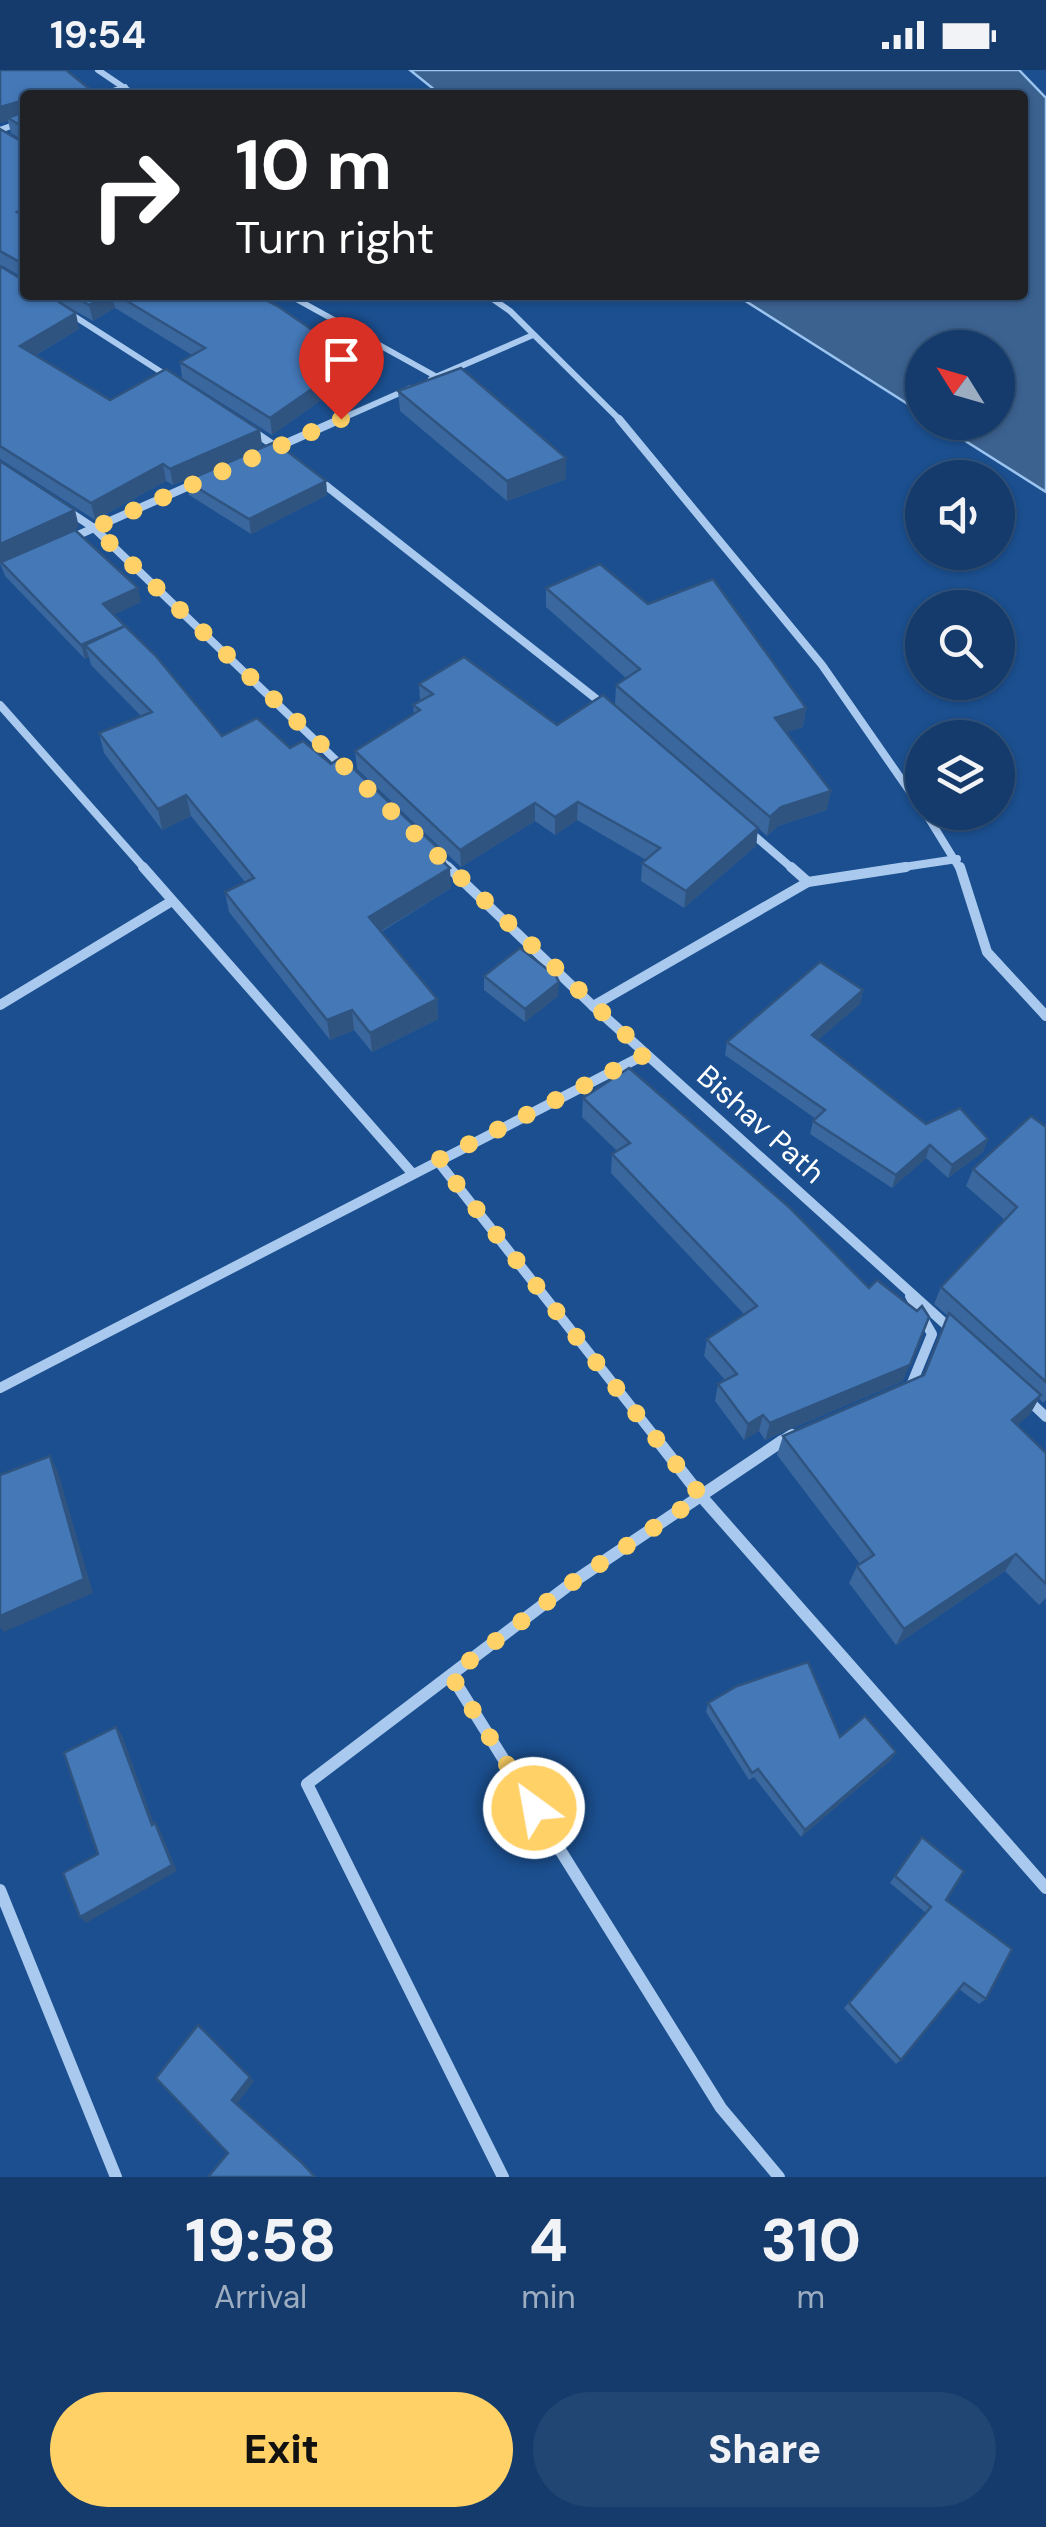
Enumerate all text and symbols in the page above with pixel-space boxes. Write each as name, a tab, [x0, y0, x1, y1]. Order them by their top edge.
text: 19:54	[50, 10, 146, 60]
text: 10 m	[235, 120, 392, 211]
icon: right	[70, 130, 200, 260]
text: Turn right	[235, 208, 434, 267]
pin	[299, 317, 384, 420]
north arrow	[905, 330, 1015, 440]
map controls	[905, 330, 1015, 830]
icon: arrive	[314, 332, 369, 387]
button: sound	[905, 460, 1015, 570]
button: search	[905, 590, 1015, 700]
button: layers	[905, 720, 1015, 830]
street label: Bishav Path	[689, 1056, 833, 1192]
position arrow	[482, 1756, 586, 1860]
text: 19:58	[185, 2201, 336, 2280]
text: 4	[529, 2201, 568, 2280]
text: 310	[761, 2201, 861, 2280]
text: Arrival	[214, 2276, 307, 2318]
text: min	[521, 2276, 576, 2318]
text: m	[797, 2276, 825, 2318]
button: Exit	[50, 2392, 513, 2507]
button: Share	[533, 2392, 996, 2507]

